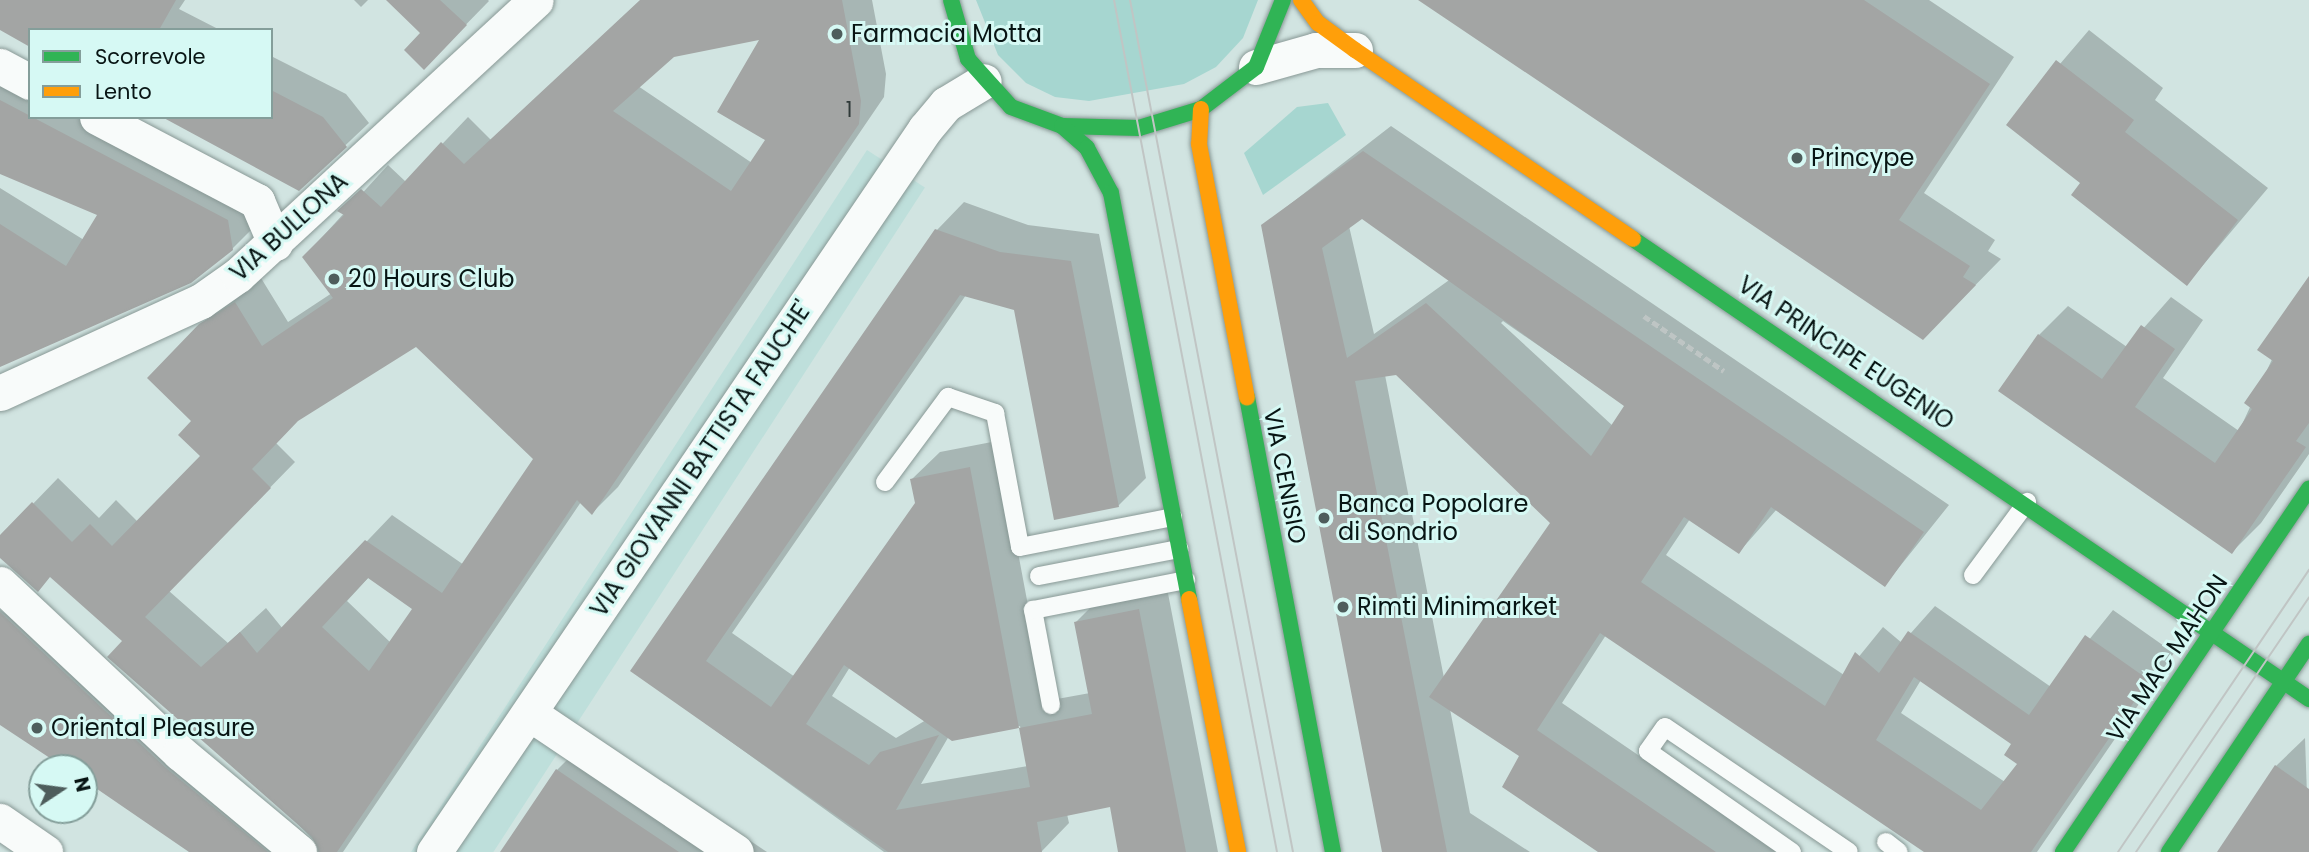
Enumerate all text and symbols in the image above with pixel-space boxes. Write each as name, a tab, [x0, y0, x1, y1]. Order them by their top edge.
place label: Farmacia Motta	[851, 20, 1042, 48]
marker: Farmacia Motta	[829, 26, 845, 42]
legend	[28, 28, 273, 119]
text: Scorrevole	[95, 42, 206, 71]
text: Lento	[95, 77, 152, 106]
house number: 1	[846, 97, 852, 123]
place label: Princype	[1811, 144, 1914, 172]
marker: Princype	[1789, 150, 1805, 166]
street label: VIA BULLONA	[224, 167, 354, 287]
place label: 20 Hours Club	[348, 265, 515, 293]
street label: VIA PRINCIPE EUGENIO	[1733, 270, 1959, 436]
marker: 20 Hours Club	[326, 271, 342, 287]
street label: VIA GIOVANNI BATTISTA FAUCHE'	[584, 296, 818, 622]
street label: VIA CENISIO	[1258, 406, 1312, 546]
place label: Banca Popolare di Sondrio	[1338, 490, 1528, 546]
marker: Banca Popolare di Sondrio	[1316, 510, 1332, 526]
street label: VIA MAC MAHON	[2100, 569, 2234, 747]
place label: Rimti Minimarket	[1357, 593, 1557, 621]
marker: Rimti Minimarket	[1335, 599, 1351, 615]
place label: Oriental Pleasure	[51, 714, 255, 742]
marker: Oriental Pleasure	[29, 720, 45, 736]
north arrow	[28, 754, 98, 824]
text: N	[67, 775, 97, 795]

